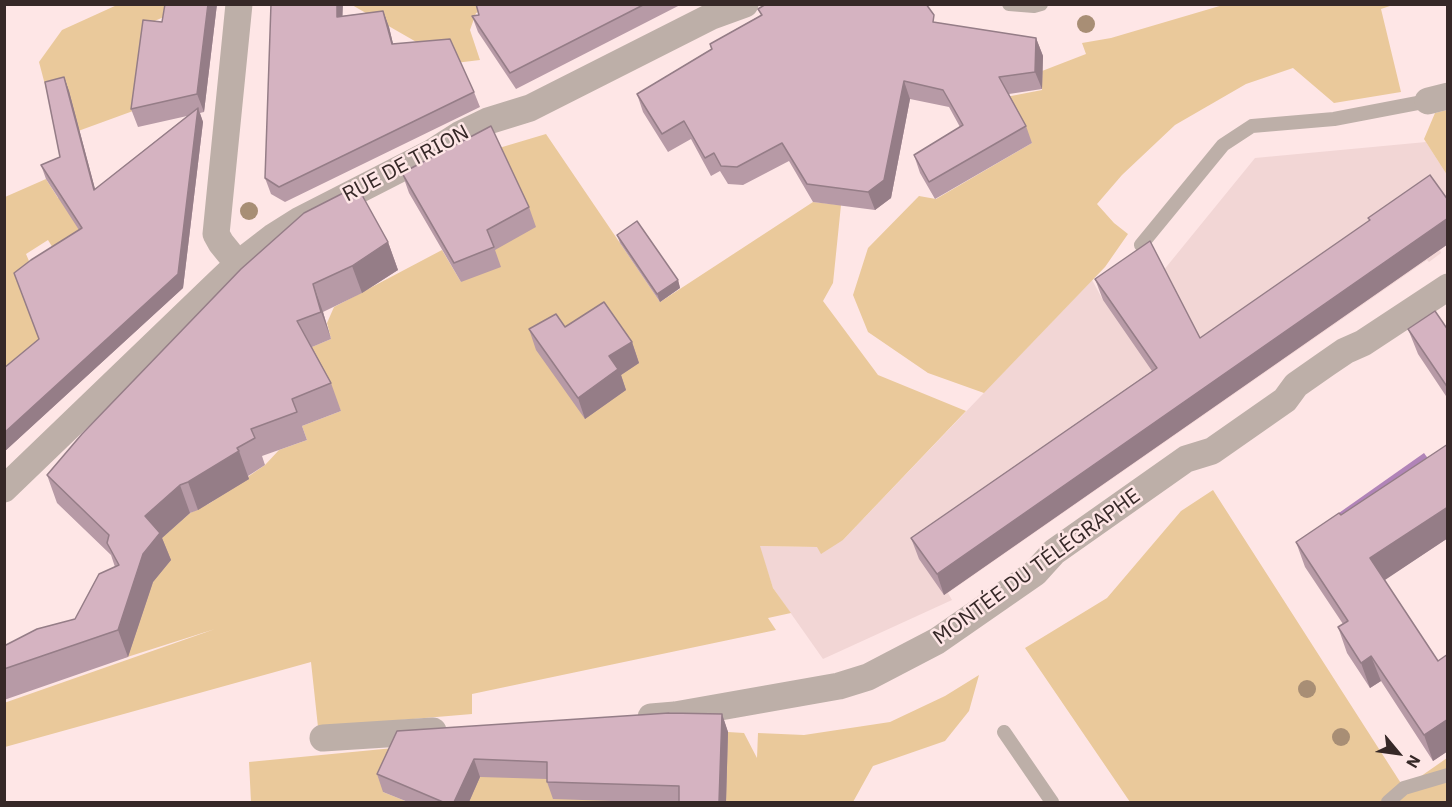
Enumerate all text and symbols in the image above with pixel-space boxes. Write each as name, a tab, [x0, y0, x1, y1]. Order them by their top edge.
street label: RUE DE TRION	[339, 120, 473, 208]
street label: MONTÉE DU TÉLÉGRAPHE	[929, 483, 1145, 651]
north arrow	[1368, 723, 1428, 783]
text: N	[1402, 752, 1425, 772]

